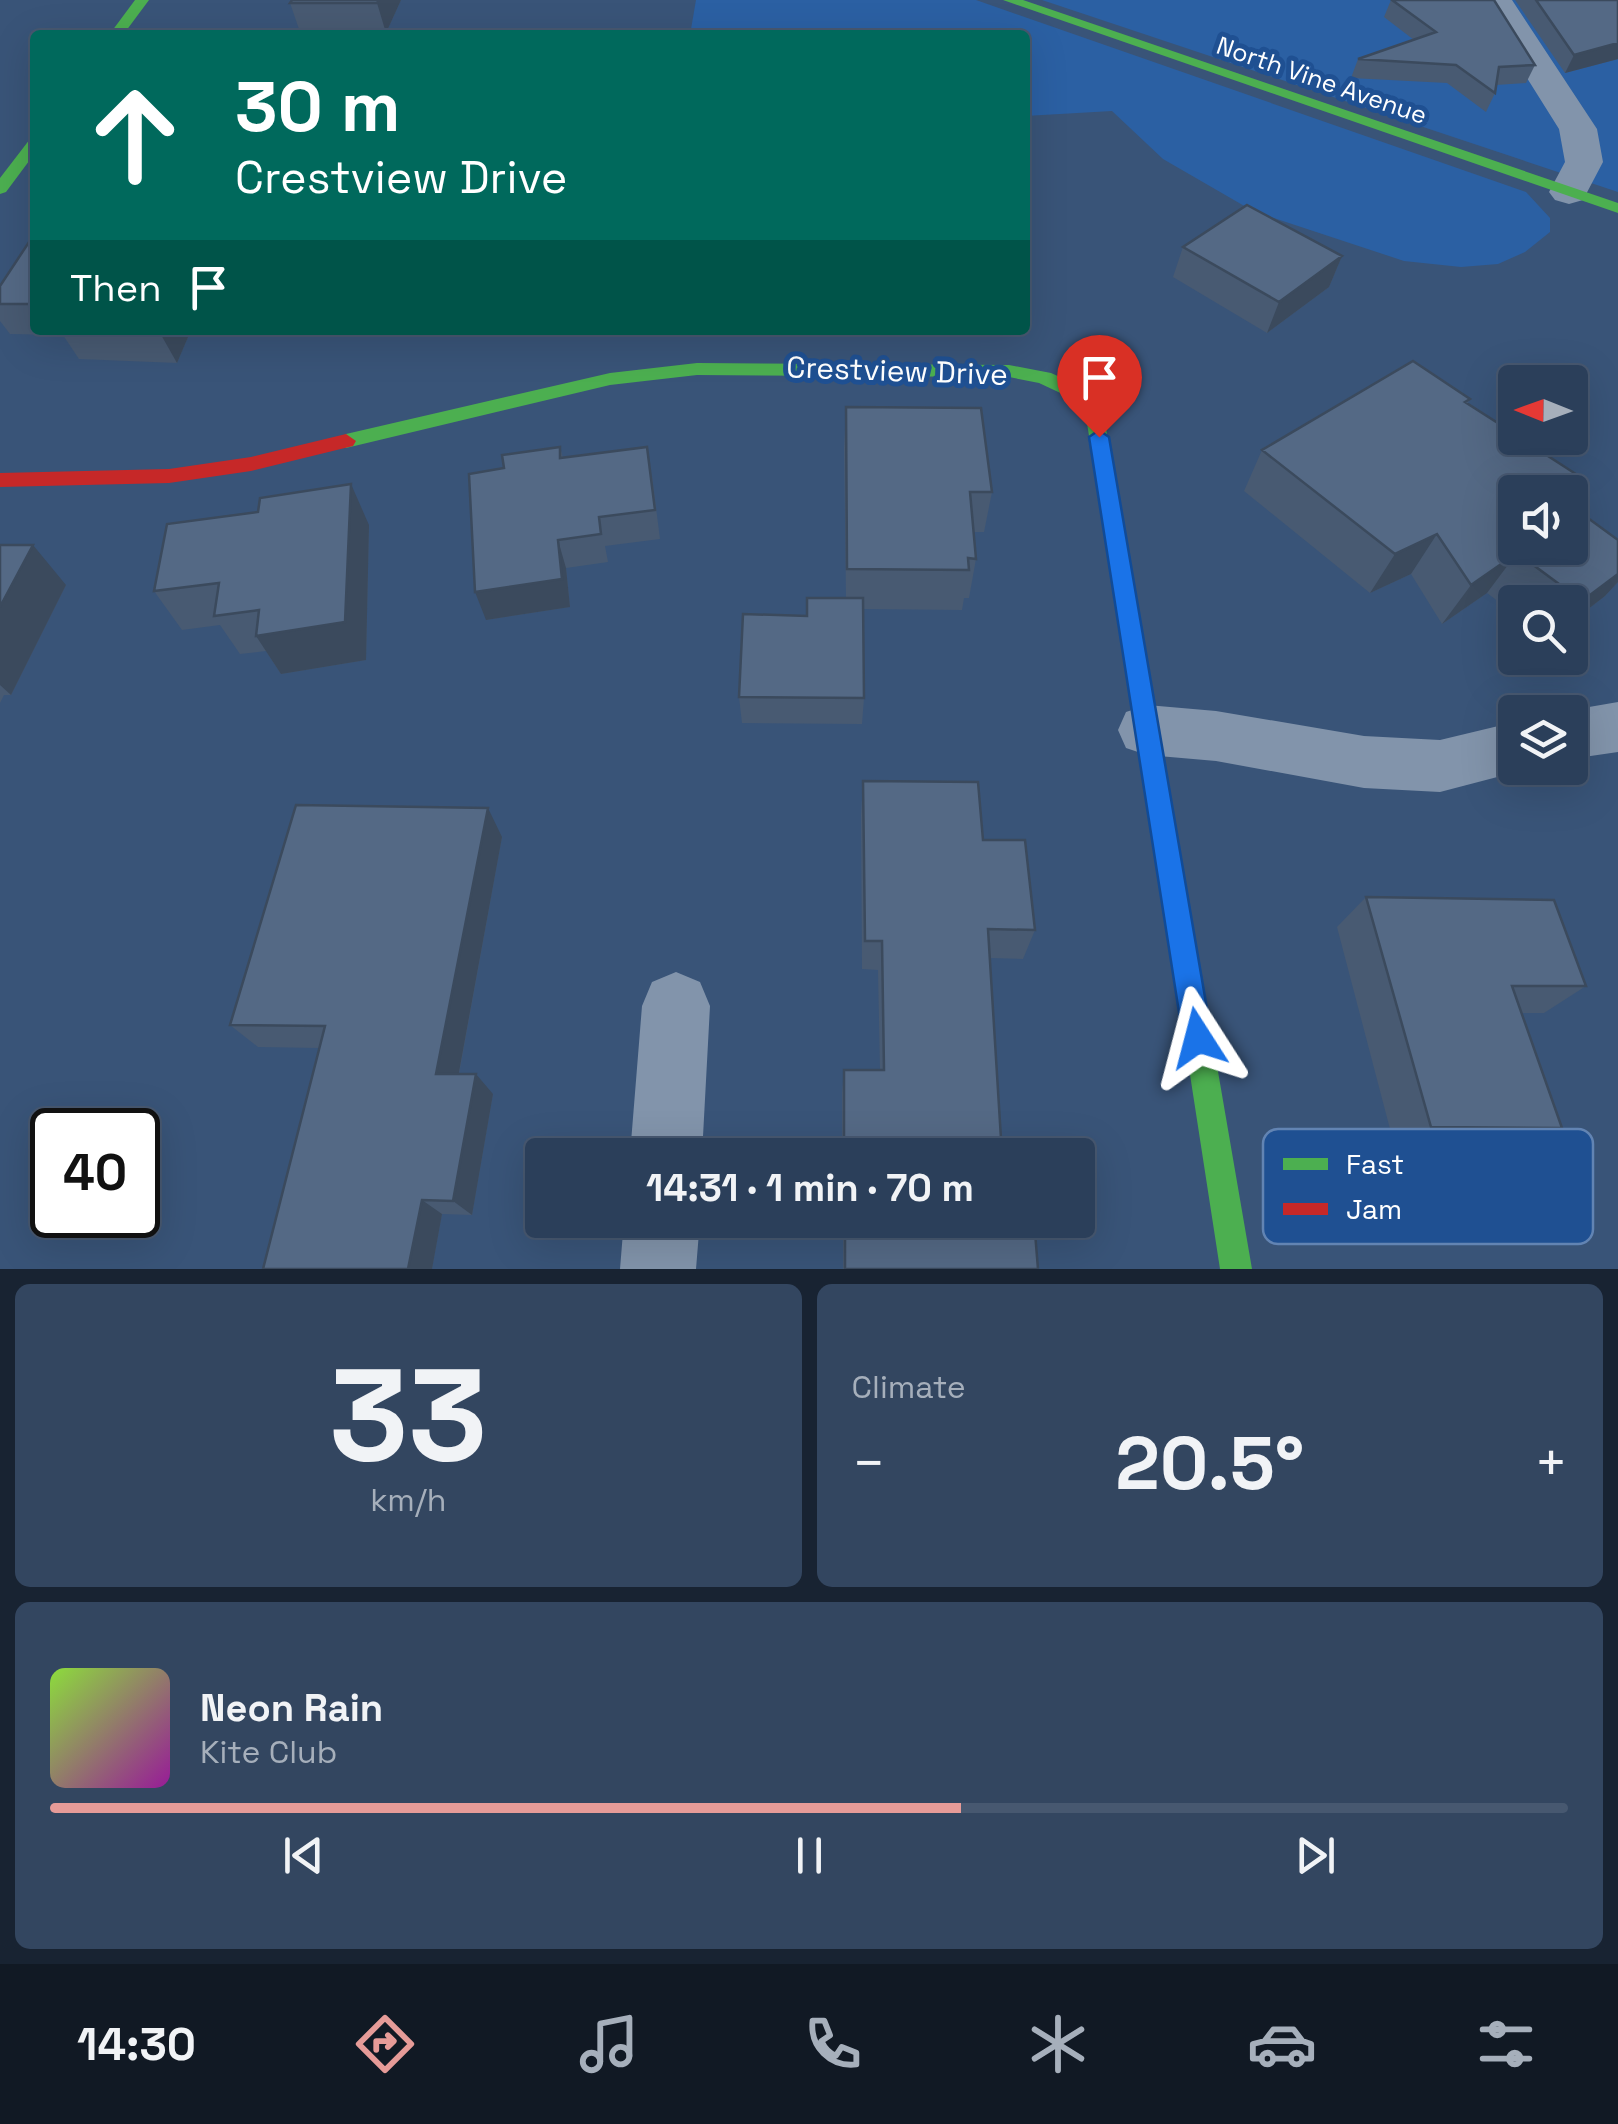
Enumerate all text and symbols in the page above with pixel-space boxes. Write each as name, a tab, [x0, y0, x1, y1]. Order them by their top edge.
street label: North Vine Avenue	[1213, 29, 1431, 131]
text: 30 m	[235, 62, 400, 151]
icon: ahead	[70, 70, 200, 200]
text: Crestview Drive	[235, 149, 567, 206]
icon: arrive	[181, 260, 236, 315]
text: Then	[70, 264, 161, 312]
pin	[1057, 335, 1142, 438]
street label: Crestview Drive	[786, 347, 1008, 394]
icon: arrive	[1072, 350, 1127, 405]
north arrow	[1498, 365, 1588, 455]
map controls	[1498, 365, 1588, 785]
button: sound	[1498, 475, 1588, 565]
button: search	[1498, 585, 1588, 675]
button: layers	[1498, 695, 1588, 785]
position arrow	[1146, 986, 1250, 1090]
speed limit sign: 40	[30, 1108, 160, 1238]
legend	[1263, 1129, 1593, 1244]
text: Fast	[1346, 1146, 1404, 1182]
text: 14:31 · 1 min · 70 m	[646, 1164, 974, 1212]
text: Jam	[1346, 1191, 1402, 1227]
text: 33	[329, 1332, 487, 1498]
text: Climate	[852, 1367, 966, 1407]
text: 20.5°	[1115, 1415, 1304, 1511]
text: −	[852, 1428, 886, 1498]
text: +	[1534, 1428, 1568, 1498]
text: km/h	[370, 1480, 446, 1520]
text: Neon Rain	[200, 1684, 383, 1732]
text: Kite Club	[200, 1732, 337, 1772]
icon: previous	[276, 1828, 331, 1883]
icon: pause	[782, 1828, 837, 1883]
icon: next	[1288, 1828, 1343, 1883]
icon: directions	[350, 2009, 420, 2079]
icon: music	[574, 2009, 644, 2079]
icon: phone	[798, 2009, 868, 2079]
icon: climate	[1023, 2009, 1093, 2079]
icon: car	[1247, 2009, 1317, 2079]
icon: filters	[1471, 2009, 1541, 2079]
text: 14:30	[77, 2016, 196, 2073]

